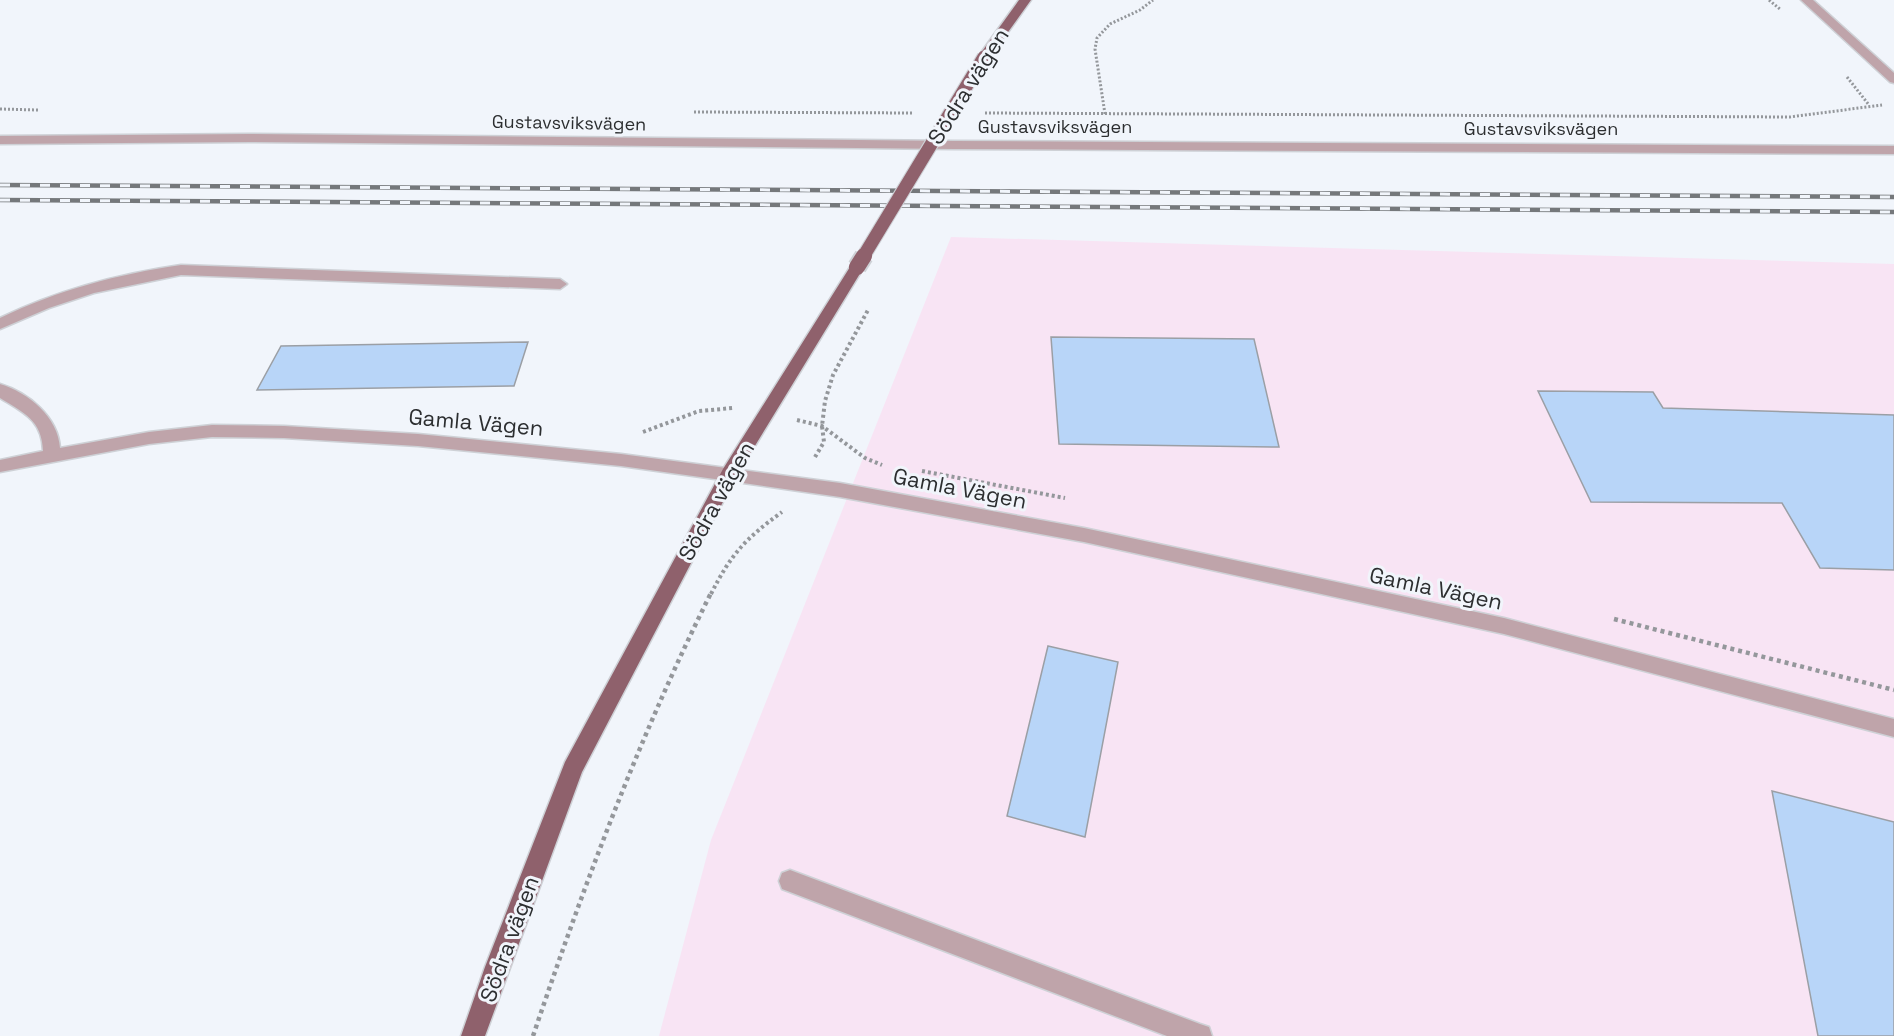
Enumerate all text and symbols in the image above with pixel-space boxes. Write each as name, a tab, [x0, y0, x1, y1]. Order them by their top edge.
street label: Södra vägen	[921, 23, 1015, 149]
street label: Gustavsviksvägen	[492, 110, 646, 135]
street label: Gustavsviksvägen	[978, 115, 1132, 138]
street label: Gustavsviksvägen	[1464, 117, 1618, 140]
street label: Gamla Vägen	[407, 402, 545, 442]
street label: Södra vägen	[672, 436, 760, 566]
street label: Gamla Vägen	[891, 461, 1029, 515]
street label: Gamla Vägen	[1367, 560, 1505, 616]
street label: Södra vägen	[473, 872, 545, 1006]

